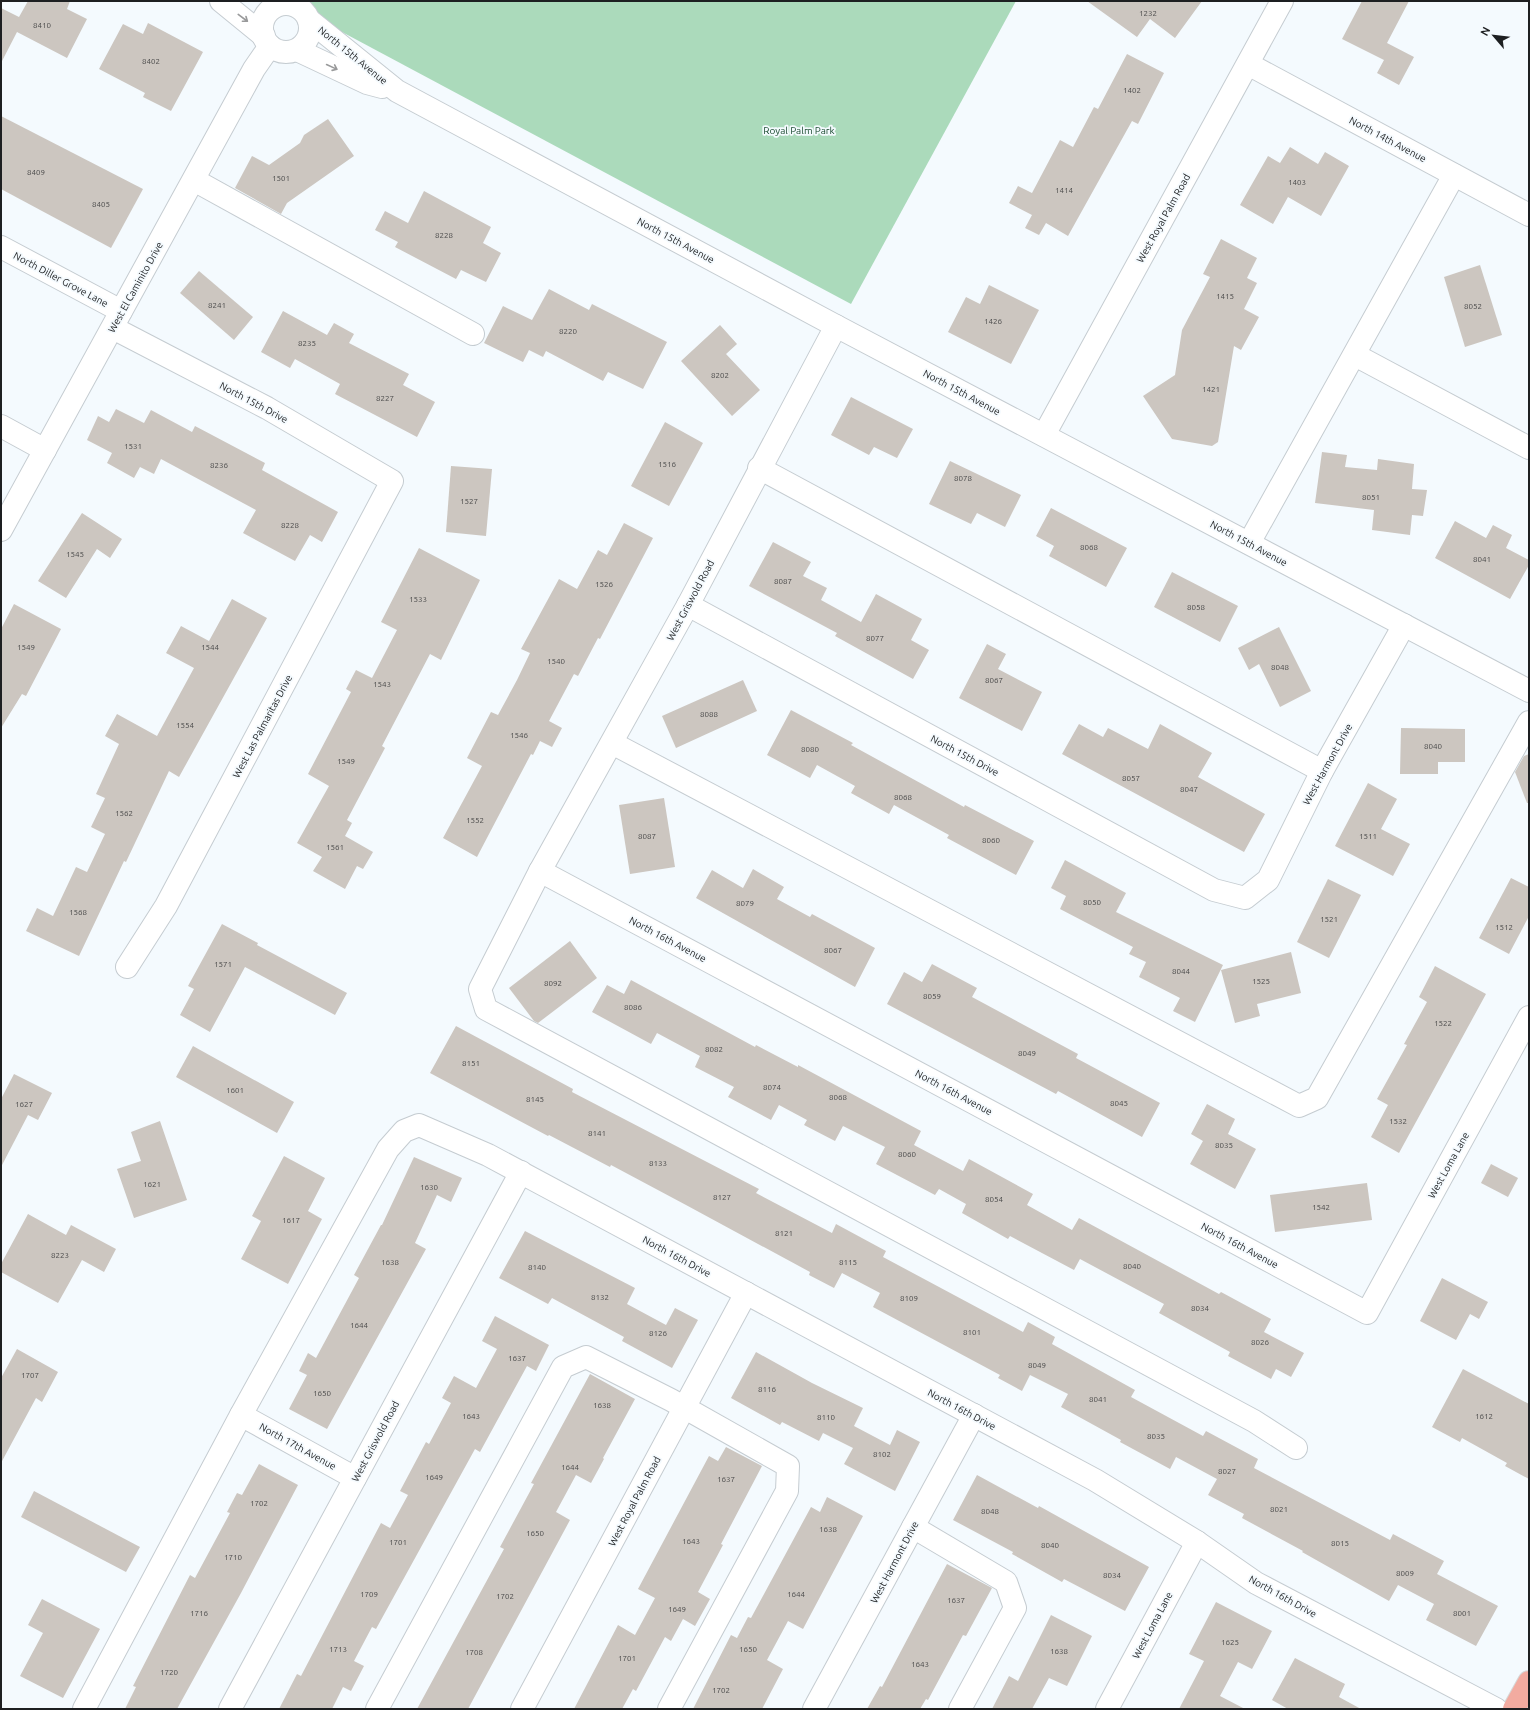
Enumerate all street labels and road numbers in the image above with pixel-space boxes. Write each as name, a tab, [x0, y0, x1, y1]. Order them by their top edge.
street label: North 15th Avenue	[316, 24, 389, 87]
street label: North 14th Avenue	[1347, 114, 1428, 164]
street label: West Royal Palm Road	[1134, 172, 1192, 265]
street label: North 15th Avenue	[635, 215, 716, 265]
street label: West El Caminito Drive	[106, 240, 165, 334]
street label: North Diller Grove Lane	[12, 250, 110, 309]
street label: North 15th Avenue	[921, 367, 1002, 417]
street label: North 15th Drive	[218, 380, 290, 425]
street label: North 15th Avenue	[1208, 518, 1289, 568]
street label: West Griswold Road	[665, 558, 716, 642]
street label: West Las Palmaritas Drive	[231, 673, 294, 780]
street label: West Harmont Drive	[1301, 722, 1354, 807]
street label: North 15th Drive	[929, 733, 1001, 778]
street label: North 16th Avenue	[627, 914, 708, 964]
street label: North 16th Avenue	[913, 1067, 994, 1117]
street label: West Loma Lane	[1426, 1130, 1471, 1200]
street label: North 16th Avenue	[1199, 1220, 1280, 1270]
street label: North 16th Drive	[641, 1234, 713, 1279]
street label: North 16th Drive	[926, 1387, 998, 1432]
street label: West Griswold Road	[350, 1399, 401, 1483]
street label: North 17th Avenue	[258, 1421, 338, 1472]
street label: West Royal Palm Road	[606, 1455, 663, 1548]
street label: West Harmont Drive	[868, 1519, 921, 1605]
street label: North 16th Drive	[1247, 1573, 1318, 1620]
street label: West Loma Lane	[1130, 1590, 1175, 1660]

